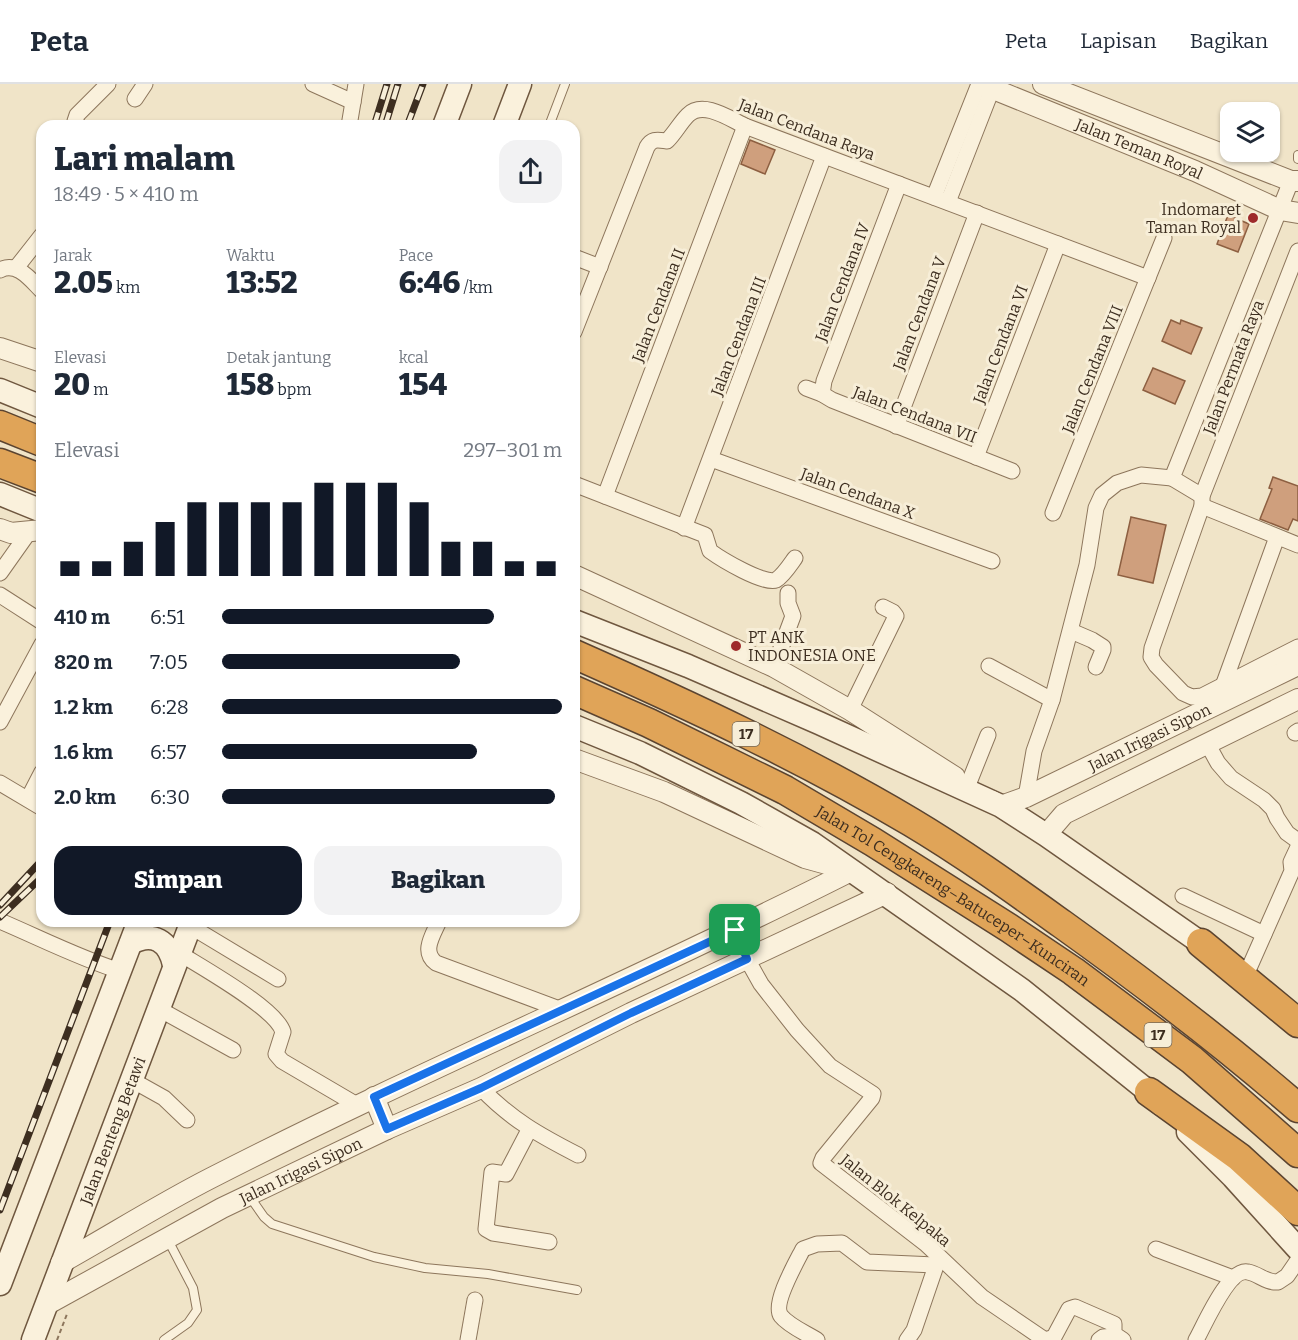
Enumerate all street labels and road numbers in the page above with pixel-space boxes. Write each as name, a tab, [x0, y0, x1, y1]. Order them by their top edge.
street label: Jalan Cendana Raya	[735, 94, 878, 164]
street label: Jalan Teman Royal	[1072, 114, 1206, 183]
street label: Jalan Cendana IV	[811, 219, 874, 345]
street label: Jalan Cendana II	[628, 246, 689, 366]
street label: Jalan Cendana V	[889, 253, 950, 374]
street label: Jalan Cendana III	[707, 274, 770, 399]
street label: Jalan Cendana VI	[969, 282, 1032, 407]
street label: Jalan Permata Raya	[1199, 297, 1268, 438]
street label: Jalan Cendana VIII	[1058, 302, 1127, 437]
street label: Jalan Cendana VII	[849, 382, 979, 447]
street label: Jalan Cendana X	[797, 464, 918, 523]
street label: Jalan Irigasi Sipon	[1085, 700, 1214, 776]
road number: 17	[732, 722, 760, 746]
street label: Jalan Tol Cengkareng–Batuceper–Kunciran	[812, 801, 1093, 990]
road number: 17	[1144, 1023, 1172, 1047]
street label: Jalan Benteng Betawi	[76, 1054, 150, 1208]
street label: Jalan Irigasi Sipon	[236, 1133, 365, 1209]
street label: Jalan Blok Kelpaka	[836, 1150, 955, 1251]

